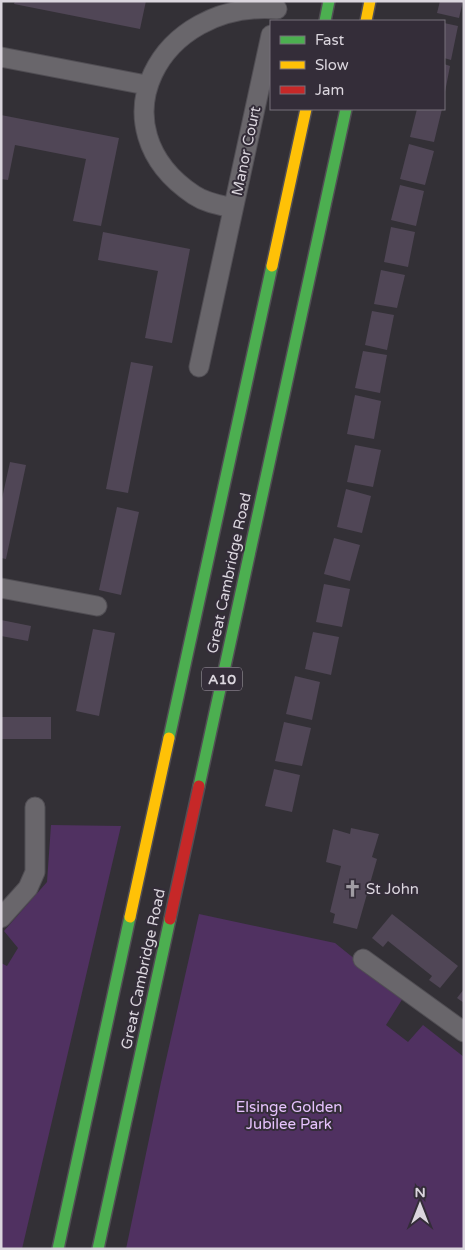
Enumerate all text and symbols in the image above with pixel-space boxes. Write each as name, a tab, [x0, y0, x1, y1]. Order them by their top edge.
legend	[270, 20, 445, 110]
text: Fast	[315, 31, 345, 49]
text: Slow	[315, 56, 349, 74]
text: Jam	[315, 81, 344, 99]
street label: Manor Court	[228, 104, 264, 197]
street label: Great Cambridge Road	[203, 491, 255, 655]
road number: A10	[202, 668, 242, 691]
church icon: St John	[342, 879, 362, 899]
place label: St John	[366, 880, 419, 898]
street label: Great Cambridge Road	[117, 887, 169, 1051]
park label: Elsinge Golden Jubilee Park	[236, 1098, 342, 1133]
north arrow	[395, 1180, 445, 1230]
text: N	[414, 1184, 426, 1201]

